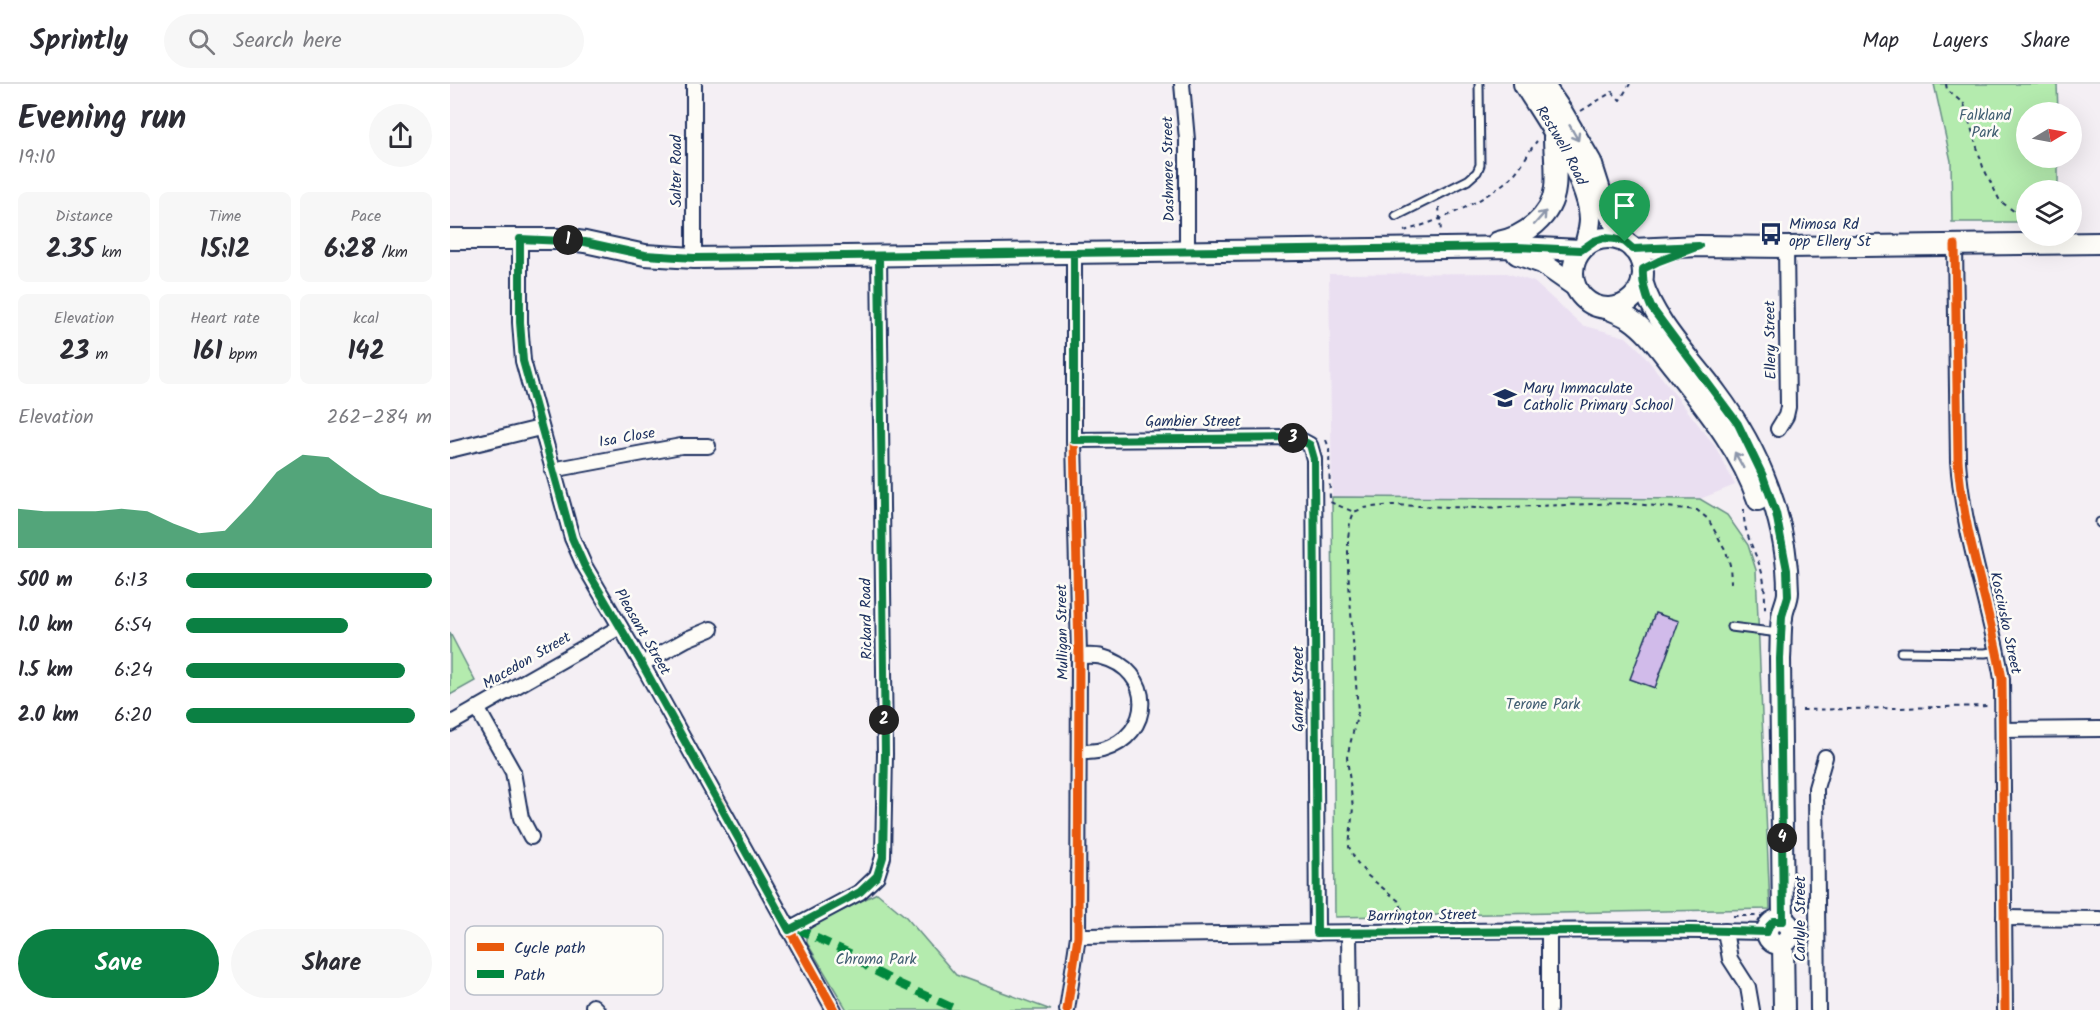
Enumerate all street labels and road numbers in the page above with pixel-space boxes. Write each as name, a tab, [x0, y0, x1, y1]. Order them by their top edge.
street label: Restwell Road	[1529, 101, 1593, 190]
street label: Dashmere Street	[1156, 116, 1182, 222]
street label: Salter Road	[665, 134, 689, 207]
street label: Ellery Street	[1758, 300, 1784, 380]
street label: Gambier Street	[1145, 410, 1241, 434]
street label: Isa Close	[597, 421, 657, 455]
street label: Kosciusko Street	[1982, 570, 2028, 676]
street label: Rickard Road	[854, 577, 880, 660]
street label: Pleasant Street	[607, 584, 677, 680]
street label: Mulligan Street	[1050, 584, 1076, 680]
street label: Macedon Street	[478, 626, 576, 696]
street label: Garnet Street	[1287, 646, 1311, 732]
street label: Carlyle Street	[1789, 876, 1813, 962]
street label: Barrington Street	[1367, 903, 1477, 929]

